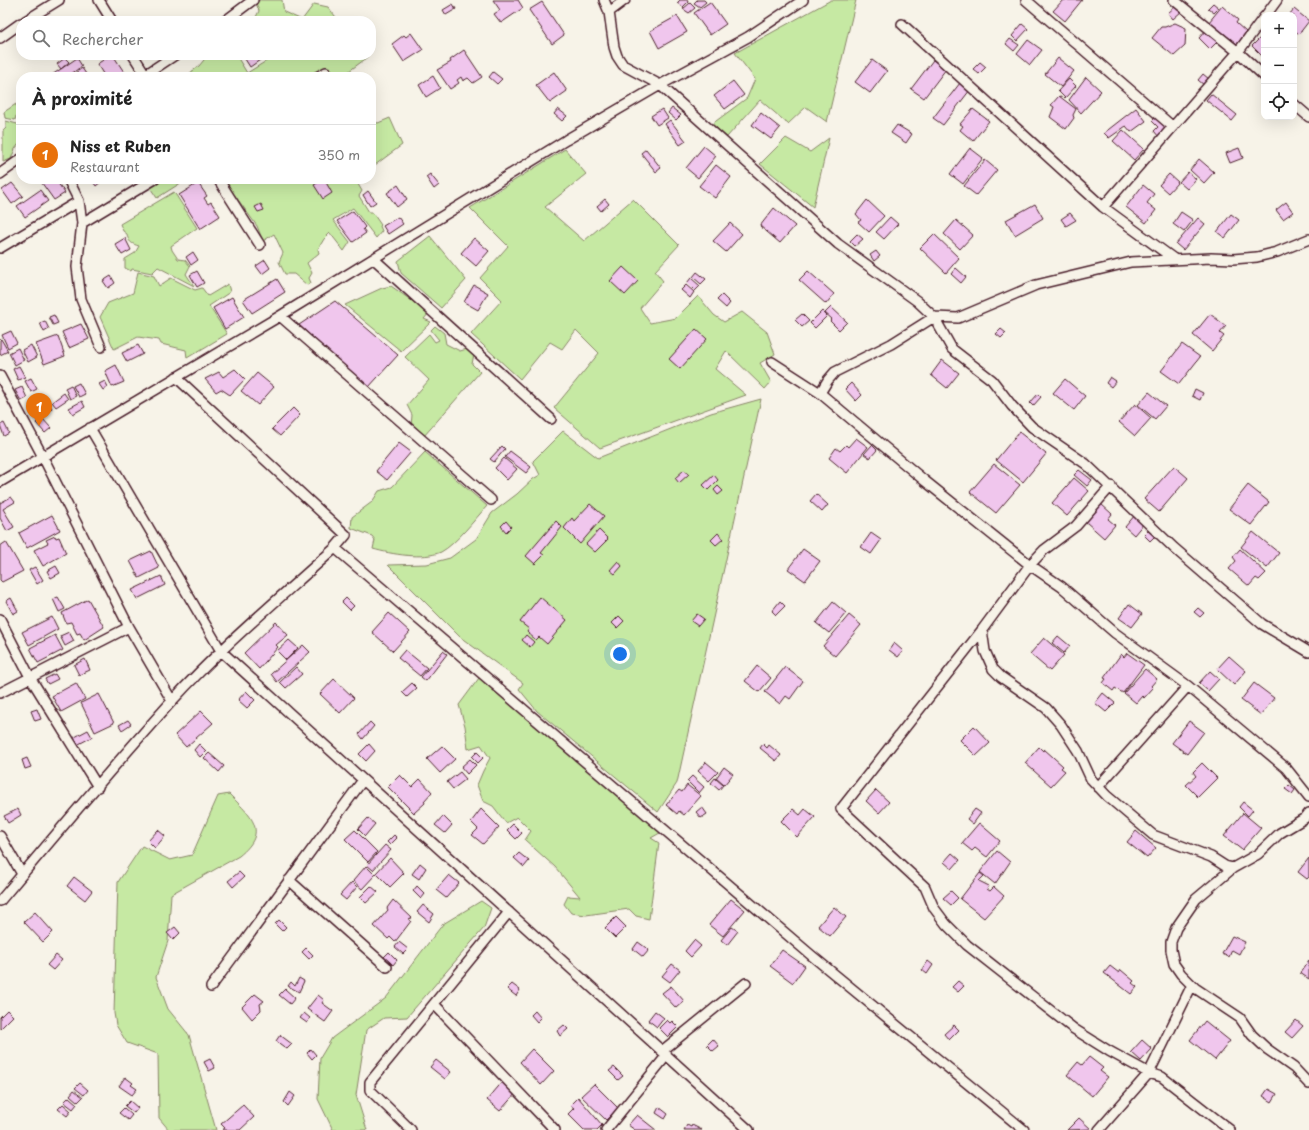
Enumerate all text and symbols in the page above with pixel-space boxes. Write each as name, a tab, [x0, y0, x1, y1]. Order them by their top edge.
map controls	[1261, 12, 1297, 120]
button: +	[1261, 12, 1297, 48]
search box	[16, 16, 376, 60]
icon: search	[30, 27, 52, 49]
text: Rechercher	[62, 27, 143, 50]
button: −	[1261, 48, 1297, 84]
button: locate	[1261, 84, 1297, 120]
text: À proximité	[32, 85, 132, 111]
text: Niss et Ruben	[70, 134, 171, 157]
text: 1	[42, 145, 48, 164]
text: 350 m	[318, 145, 360, 164]
text: Restaurant	[70, 157, 140, 176]
pin: 1	[26, 393, 52, 426]
your location	[610, 644, 630, 664]

